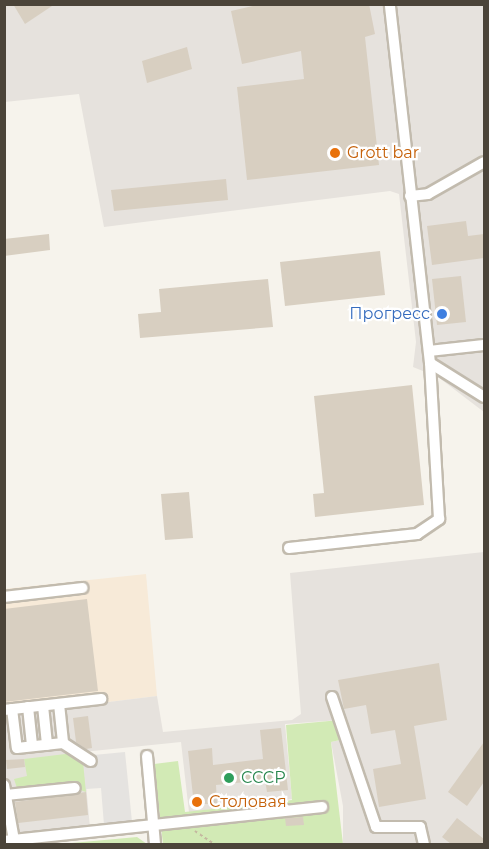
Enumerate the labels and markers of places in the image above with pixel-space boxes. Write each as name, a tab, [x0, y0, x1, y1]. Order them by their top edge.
place label: Grott bar	[347, 143, 419, 163]
marker: Grott bar	[328, 146, 342, 160]
place label: Прогресс	[349, 304, 430, 324]
marker: Прогресс	[435, 307, 449, 321]
place label: СССР	[241, 768, 286, 788]
marker: СССР	[222, 771, 236, 785]
place label: Столовая	[209, 792, 287, 812]
marker: Столовая	[190, 795, 204, 809]

